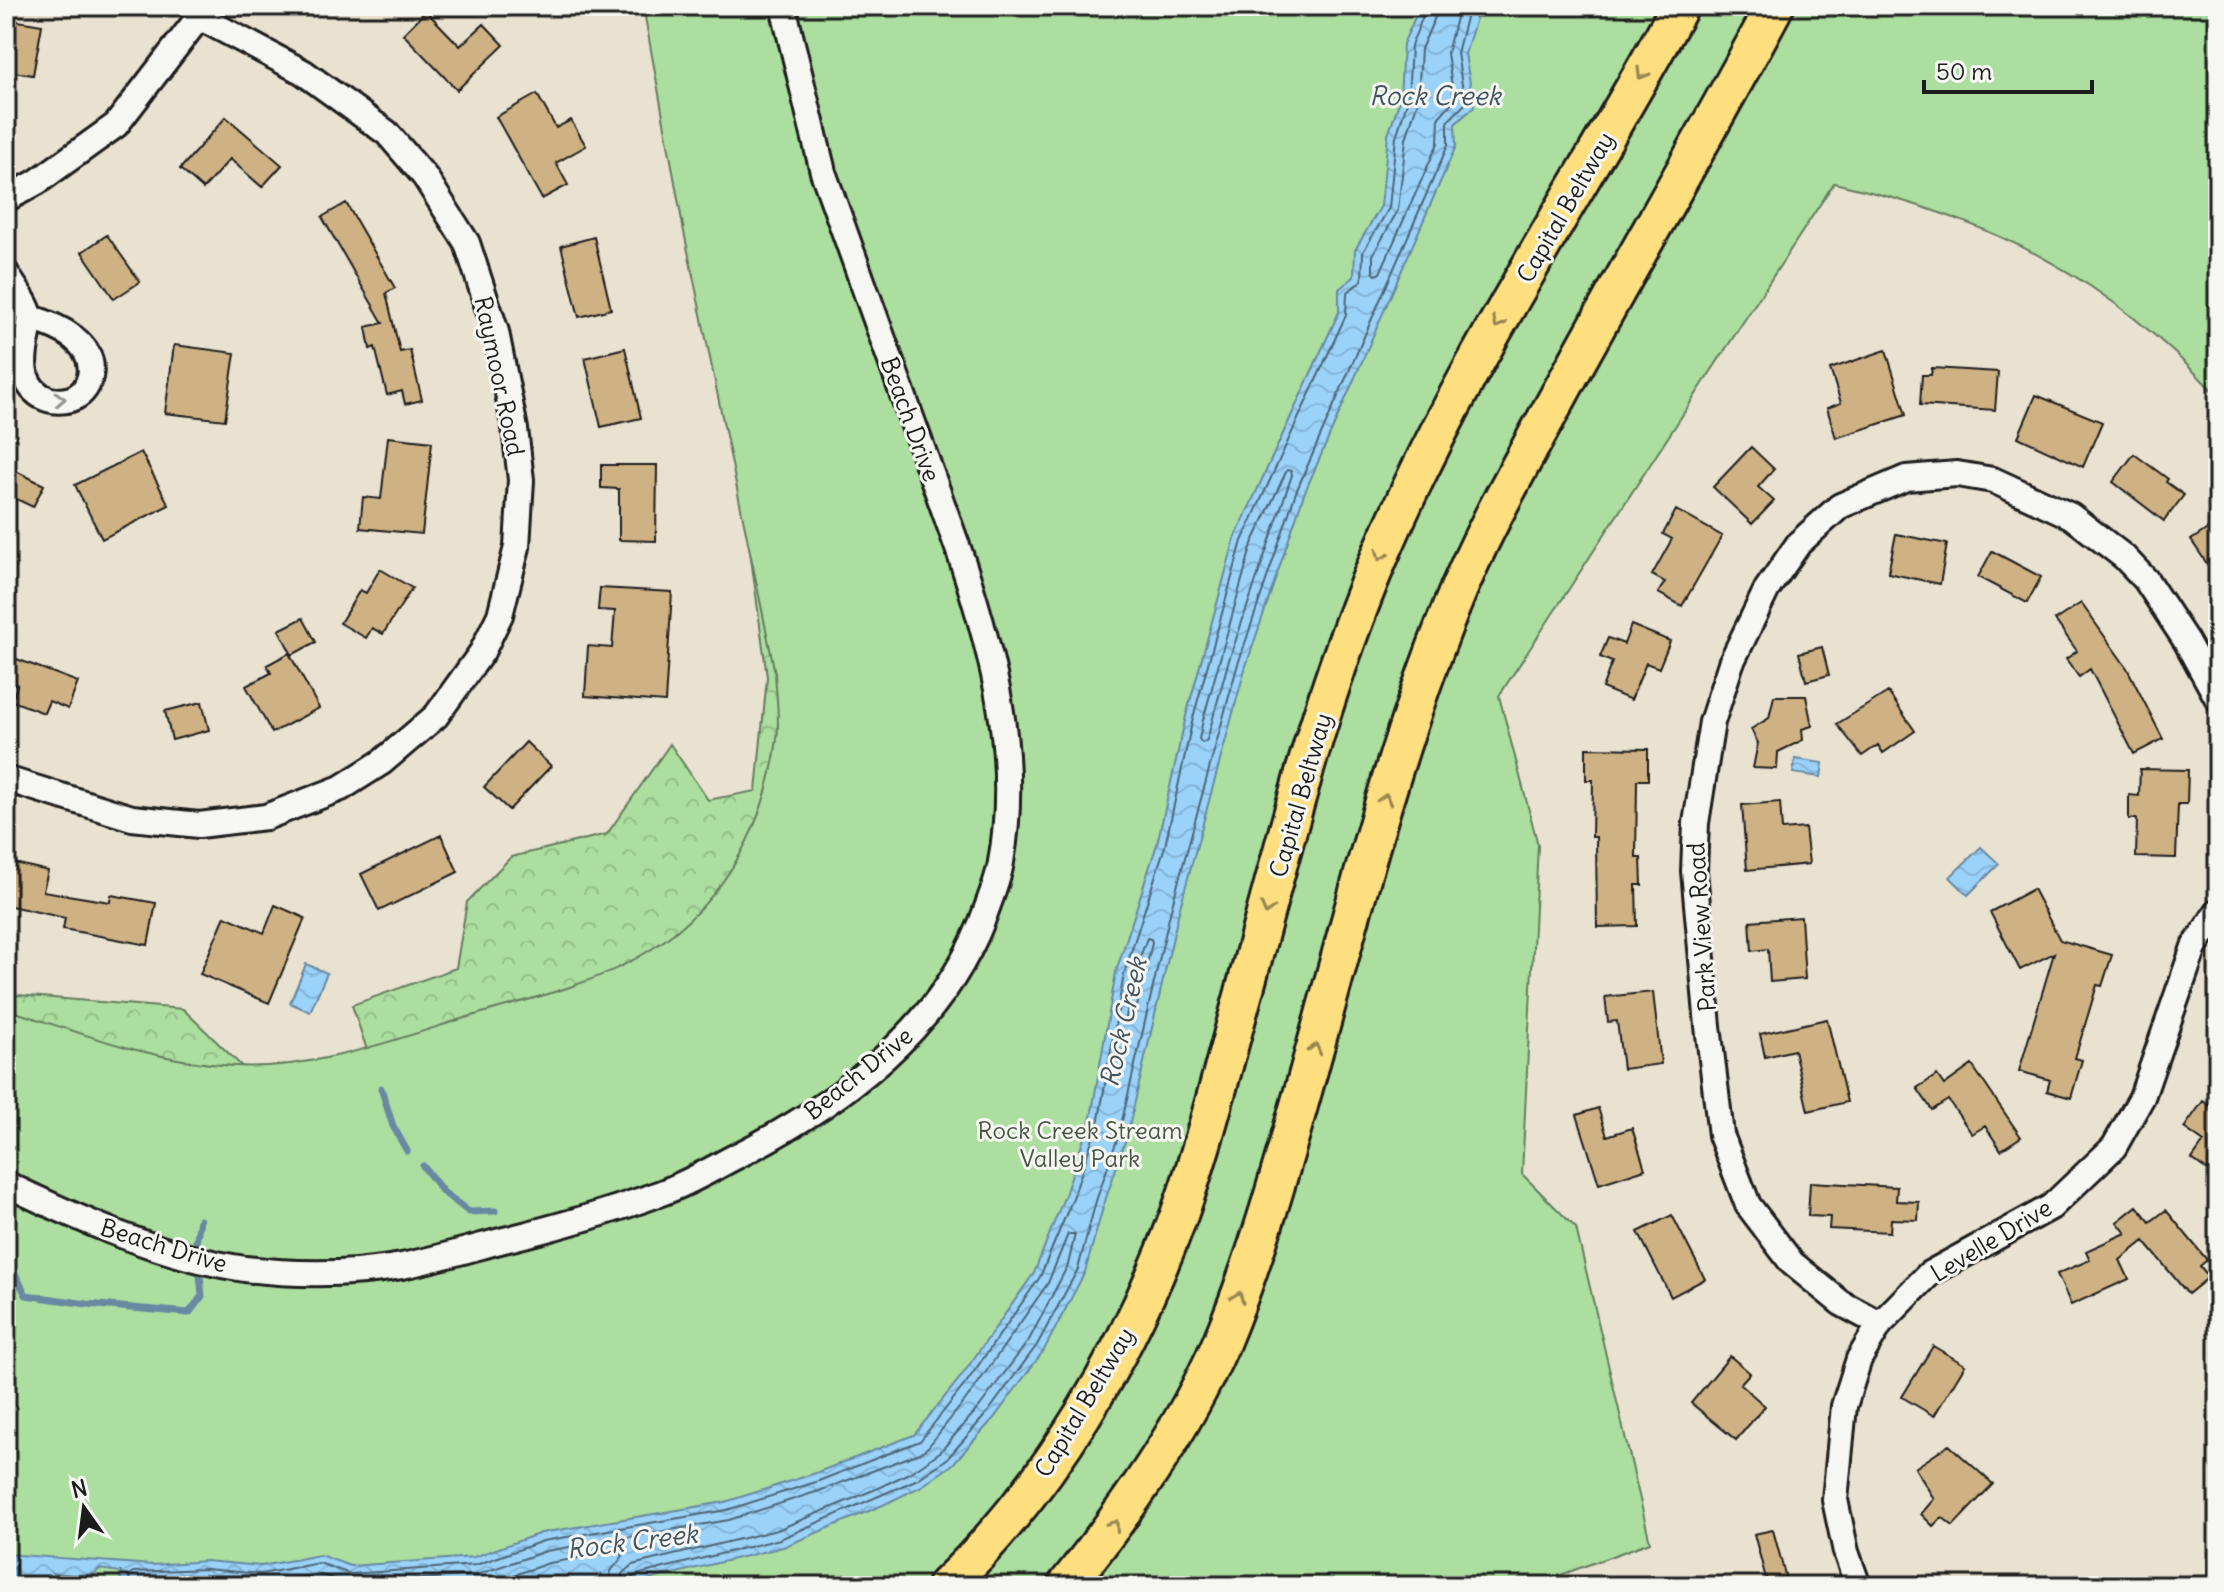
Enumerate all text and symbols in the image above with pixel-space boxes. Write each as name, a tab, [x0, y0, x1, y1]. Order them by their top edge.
scale bar	[1924, 44, 2092, 94]
text: 50 m	[1936, 56, 1992, 86]
one-way arrow	[1636, 65, 1652, 80]
water label: Rock Creek	[1369, 79, 1503, 112]
street label: Capital Beltway	[1510, 126, 1620, 288]
street label: Raymoor Road	[468, 294, 532, 458]
one-way arrow	[1492, 315, 1507, 330]
street label: Beach Drive	[875, 352, 947, 486]
one-way arrow	[55, 390, 67, 407]
one-way arrow	[1374, 547, 1390, 562]
street label: Capital Beltway	[1262, 709, 1338, 881]
one-way arrow	[1376, 793, 1392, 806]
street label: Park View Road	[1680, 841, 1722, 1013]
one-way arrow	[1260, 902, 1277, 916]
water label: Rock Creek	[1092, 952, 1154, 1090]
street label: Beach Drive	[798, 1020, 918, 1126]
one-way arrow	[1306, 1043, 1322, 1057]
park label: Rock Creek Stream Valley Park	[977, 1115, 1183, 1173]
street label: Levelle Drive	[1925, 1192, 2057, 1288]
street label: Beach Drive	[97, 1212, 231, 1278]
one-way arrow	[1228, 1291, 1245, 1305]
street label: Capital Beltway	[1028, 1322, 1140, 1482]
north arrow	[44, 1468, 124, 1548]
text: N	[68, 1473, 90, 1504]
water label: Rock Creek	[565, 1516, 701, 1565]
one-way arrow	[1104, 1519, 1119, 1533]

